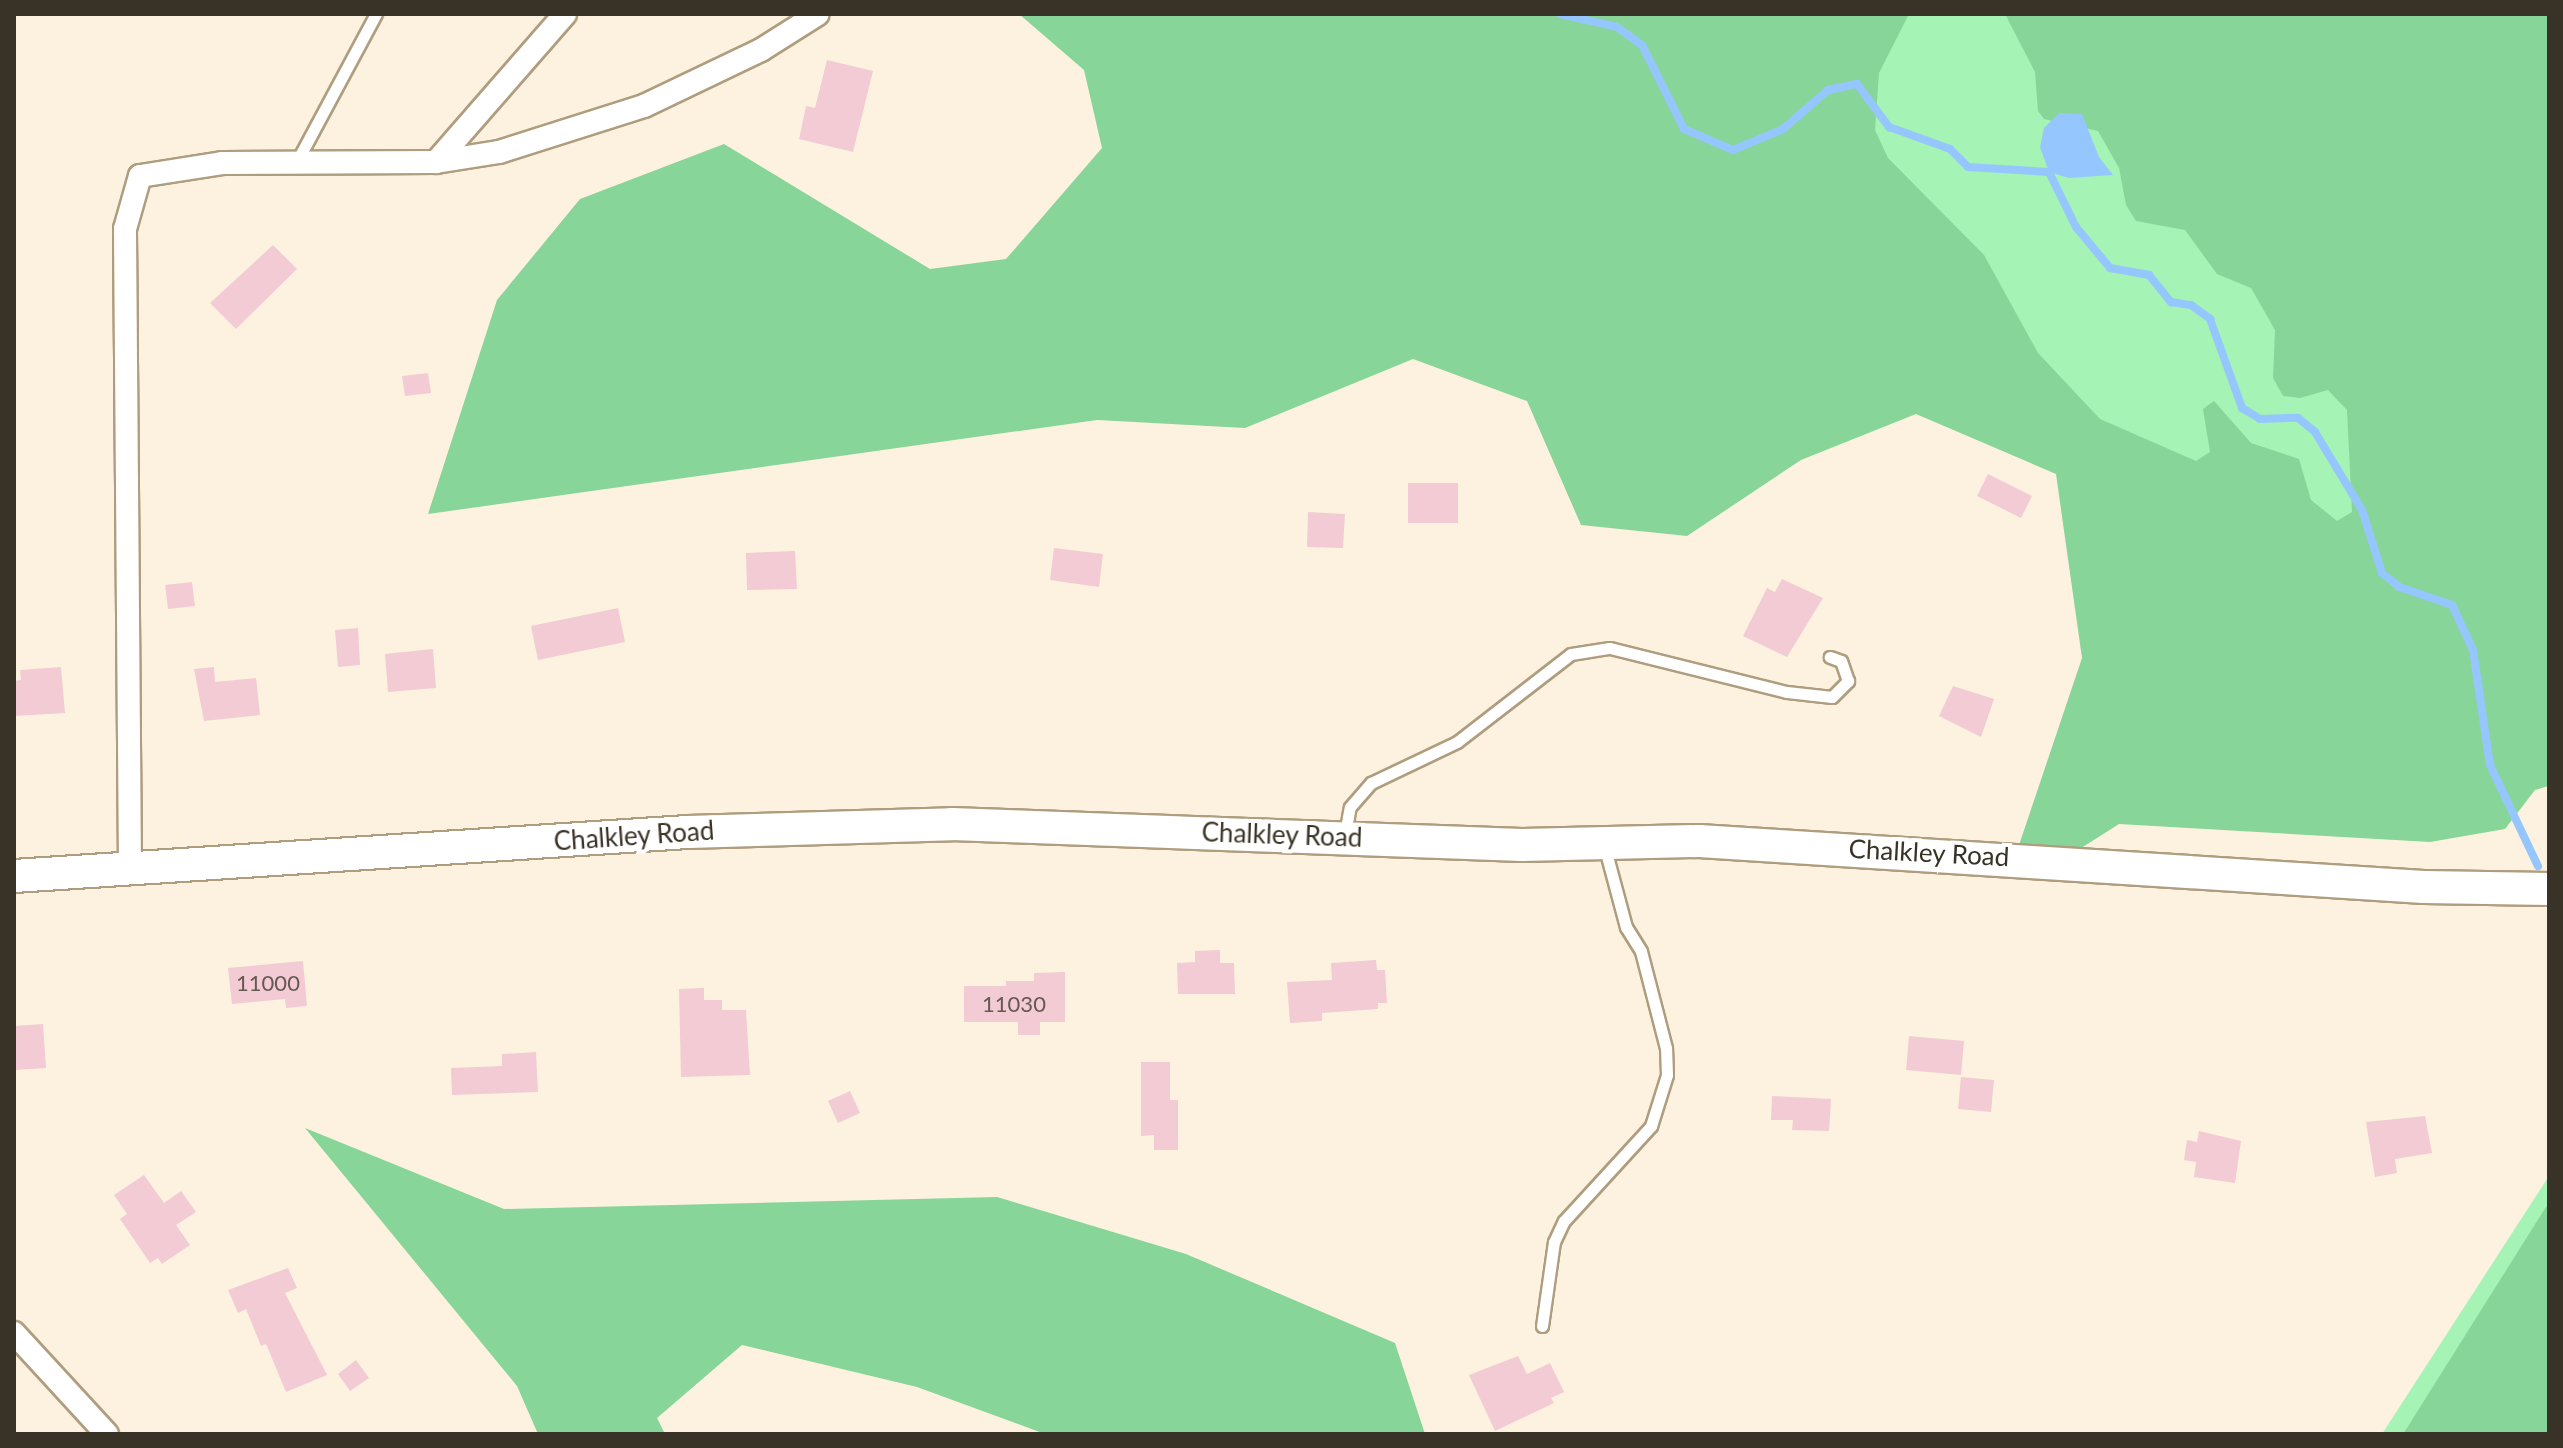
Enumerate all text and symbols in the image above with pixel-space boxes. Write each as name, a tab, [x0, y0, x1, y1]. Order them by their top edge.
street label: Chalkley Road	[552, 815, 716, 857]
street label: Chalkley Road	[1201, 817, 1363, 853]
street label: Chalkley Road	[1848, 833, 2010, 873]
house number: 11000	[236, 970, 300, 996]
house number: 11030	[982, 991, 1046, 1017]

